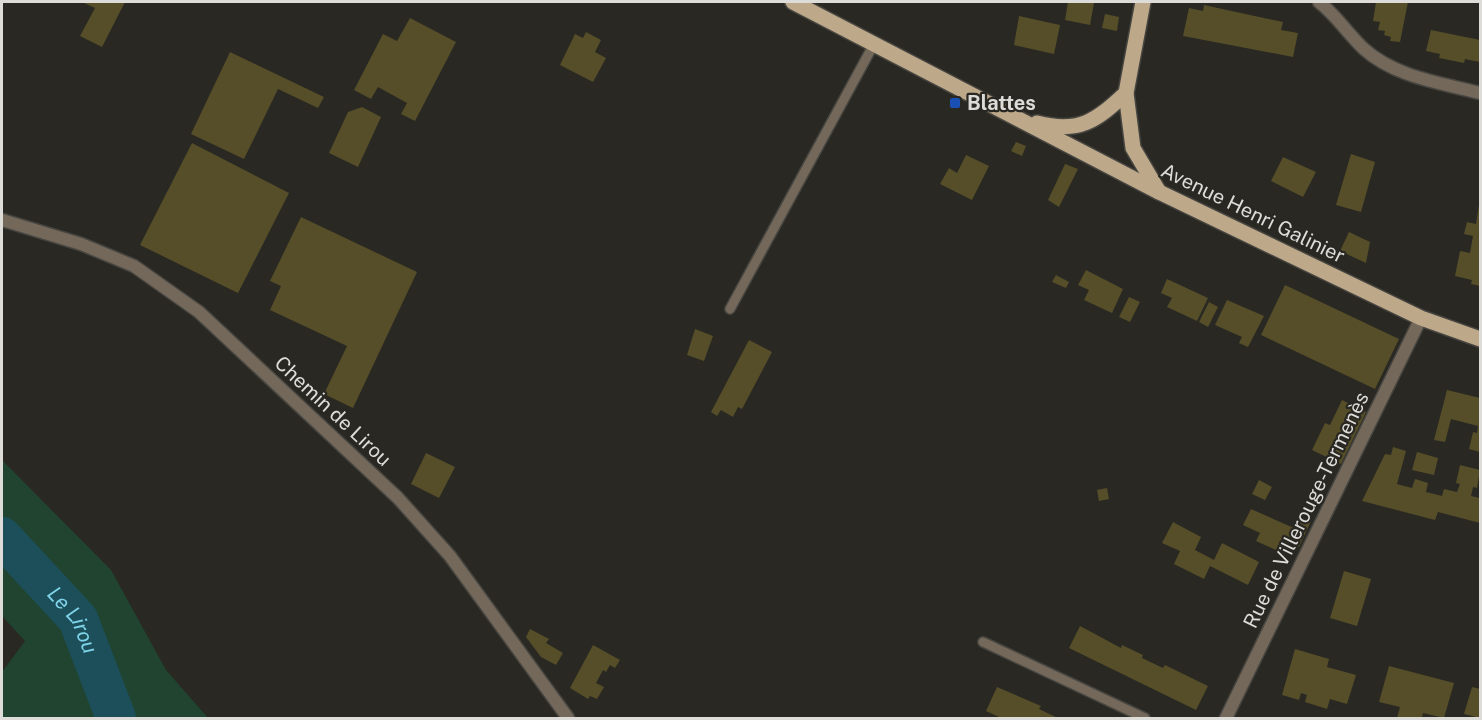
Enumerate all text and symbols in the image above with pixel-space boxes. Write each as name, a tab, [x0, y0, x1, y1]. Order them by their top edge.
place label: Blattes	[967, 91, 1036, 115]
marker: Blattes	[948, 96, 962, 110]
street label: Avenue Henri Galinier	[1157, 158, 1349, 268]
street label: Chemin de Lirou	[270, 351, 396, 471]
street label: Rue de Villerouge-Termenès	[1238, 388, 1374, 632]
water label: Le Lirou	[42, 581, 103, 657]

